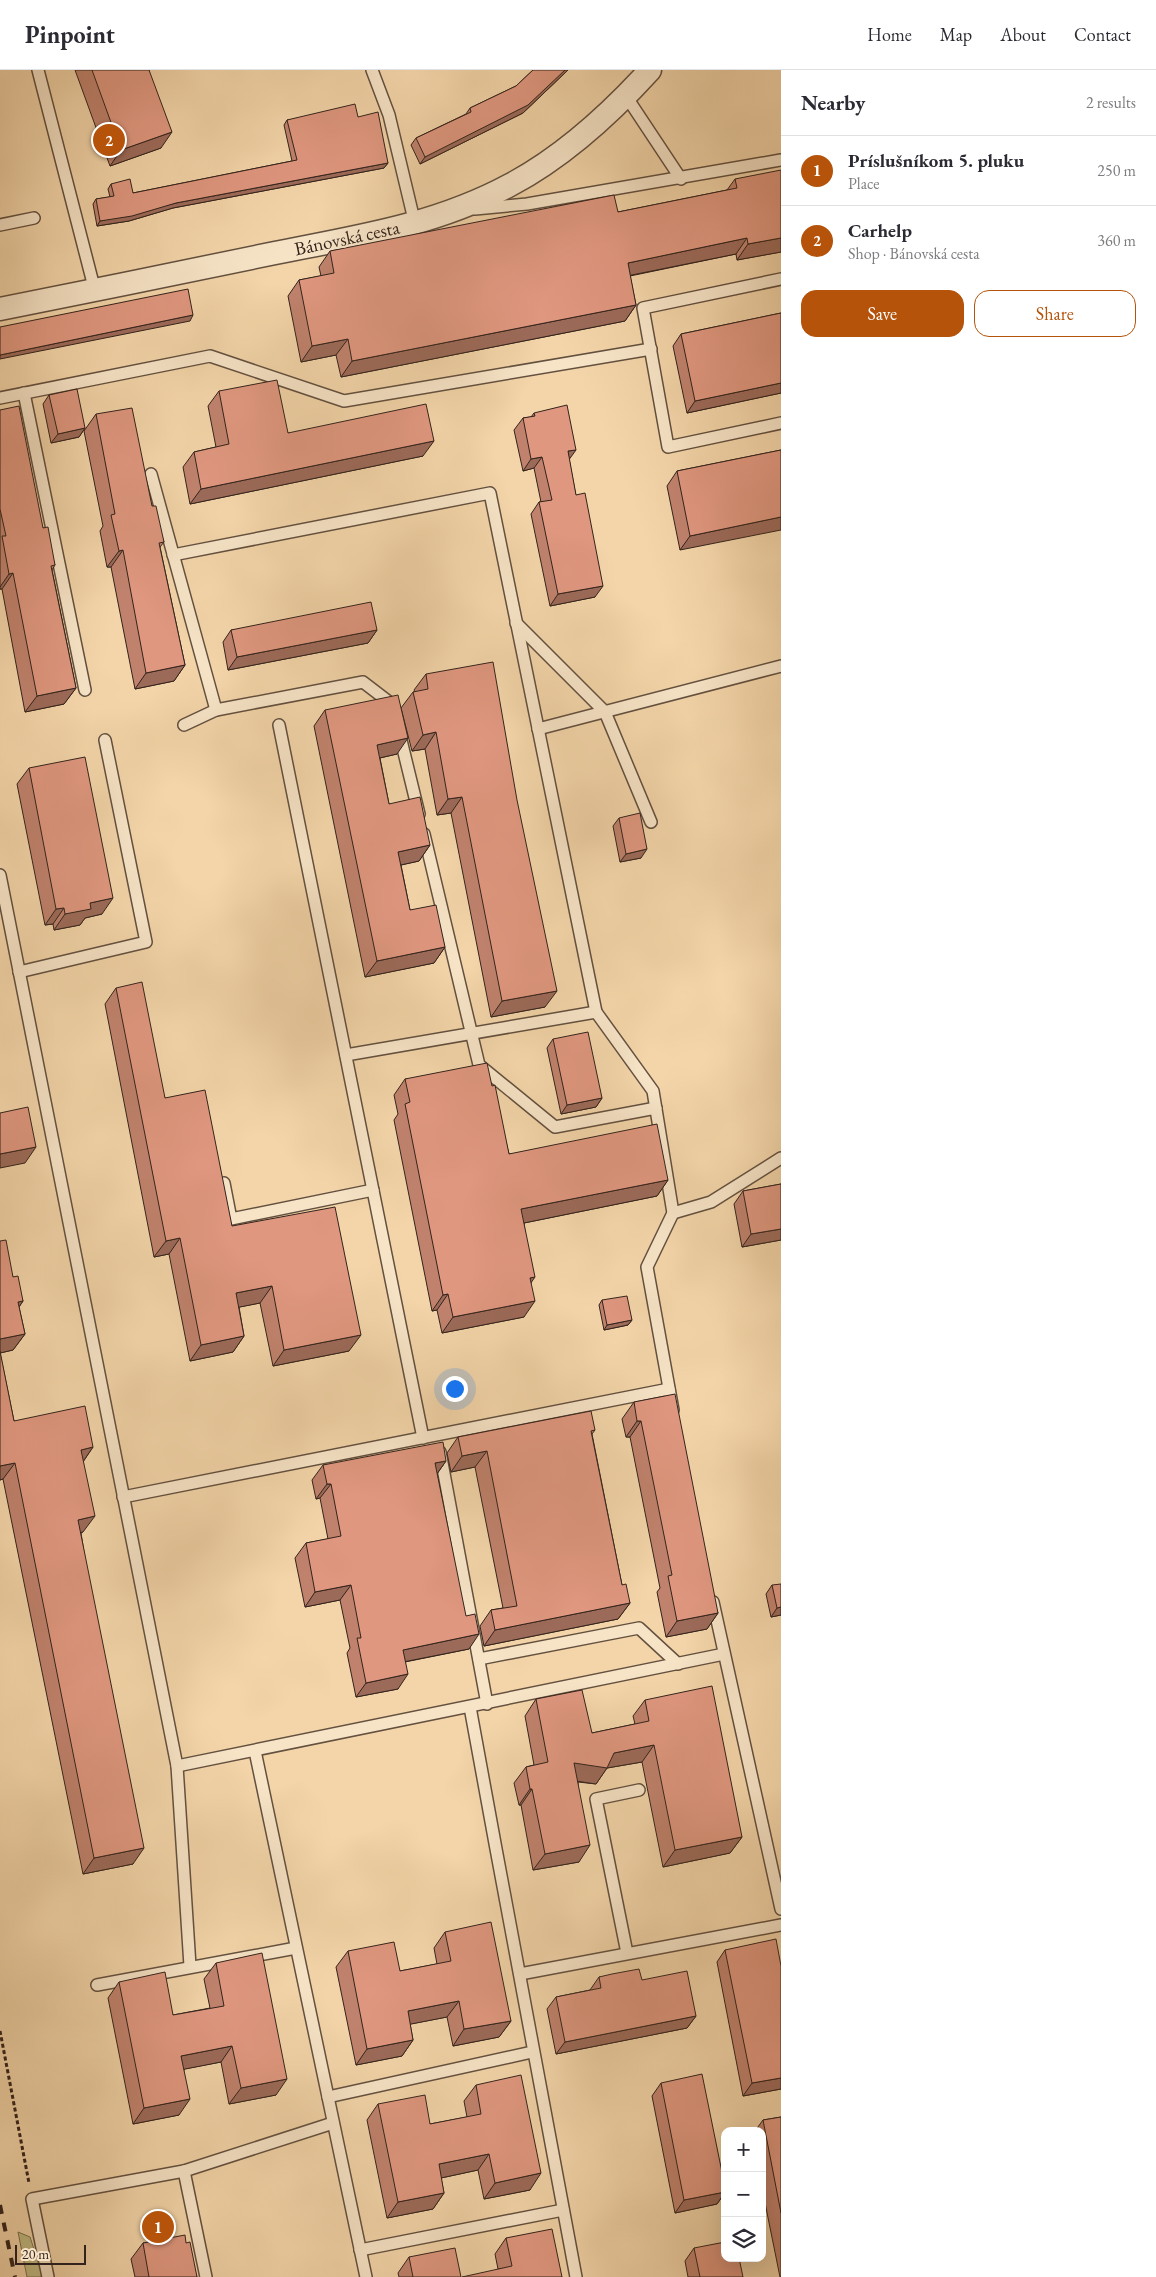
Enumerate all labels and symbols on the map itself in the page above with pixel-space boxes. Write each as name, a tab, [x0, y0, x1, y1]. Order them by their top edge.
pin: 2	[93, 121, 125, 159]
street label: Bánovská cesta	[292, 215, 402, 261]
your location	[442, 1376, 468, 1402]
pin: 1	[142, 2208, 174, 2246]
scale bar	[15, 2242, 86, 2265]

